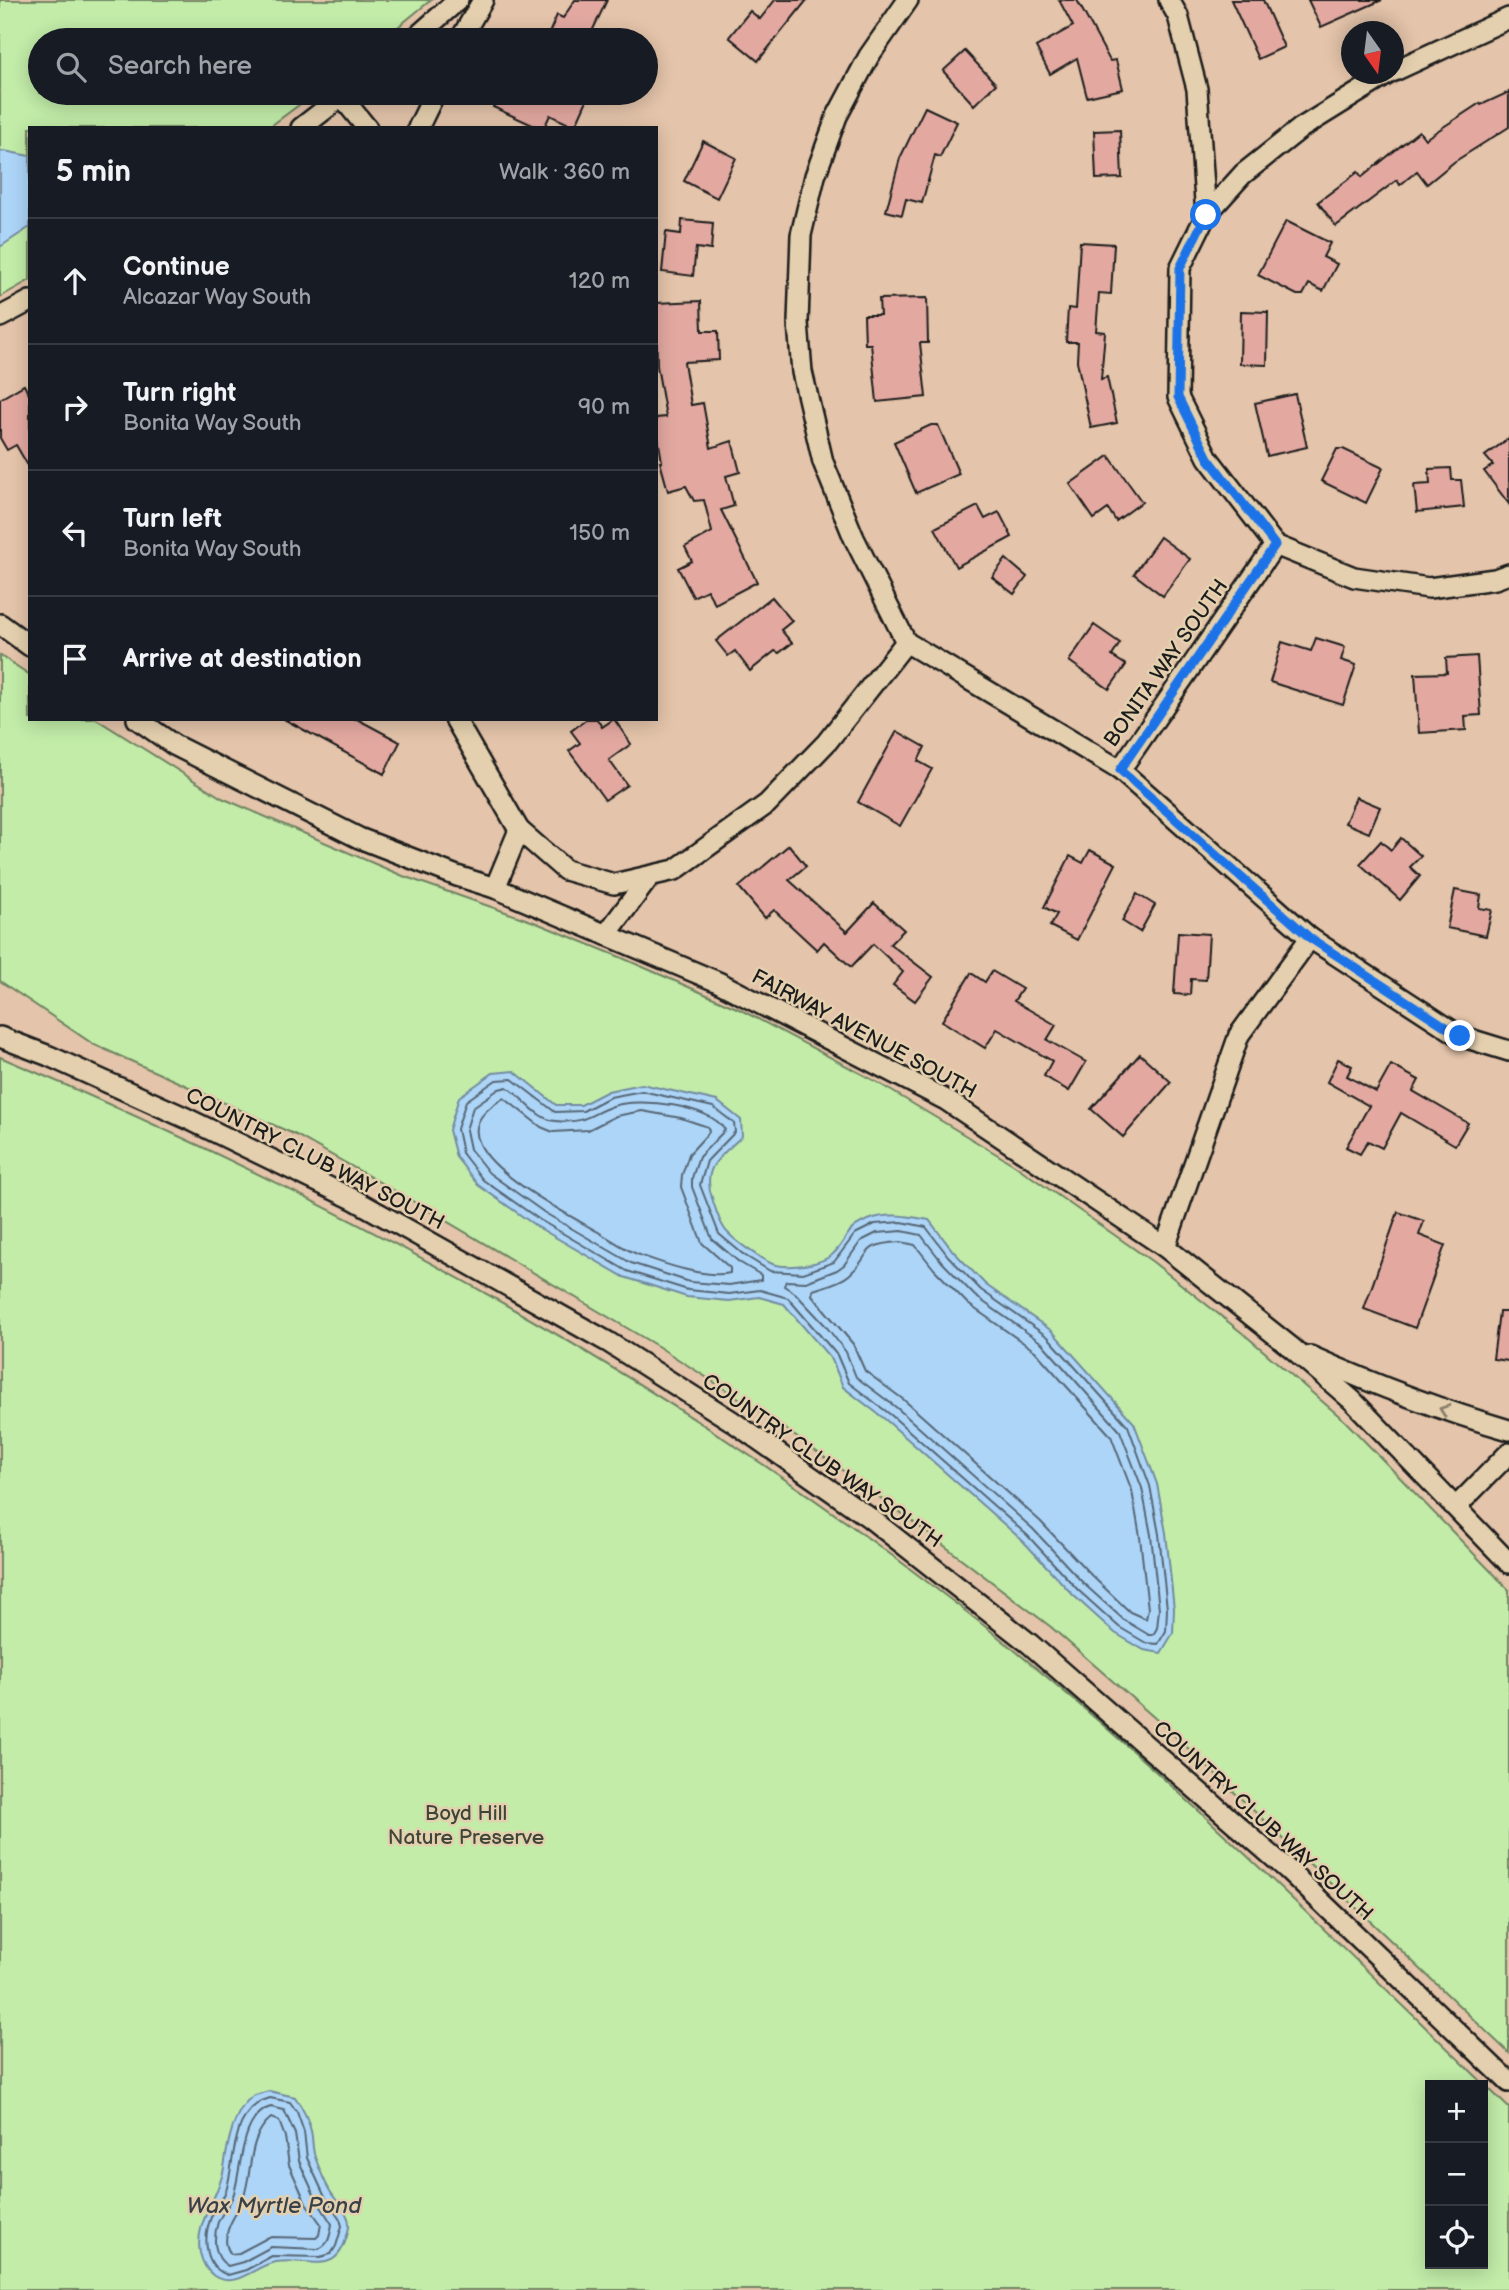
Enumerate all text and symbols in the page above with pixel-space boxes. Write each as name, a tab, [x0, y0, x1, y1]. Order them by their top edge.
north arrow	[1341, 21, 1404, 84]
search box	[28, 28, 658, 105]
icon: search	[52, 48, 90, 86]
text: Search here	[108, 51, 252, 82]
text: 5 min	[56, 154, 131, 190]
text: Walk · 360 m	[499, 158, 630, 186]
route start	[1190, 199, 1221, 230]
text: Continue	[123, 252, 230, 283]
icon: ahead	[56, 262, 94, 300]
text: 120 m	[569, 267, 630, 295]
text: Alcazar Way South	[123, 283, 311, 311]
text: Turn right	[123, 378, 236, 409]
icon: right	[56, 388, 94, 426]
text: 90 m	[578, 393, 630, 421]
text: Bonita Way South	[123, 409, 302, 437]
text: Turn left	[123, 504, 222, 535]
icon: left	[56, 514, 94, 552]
text: 150 m	[569, 519, 630, 547]
text: Bonita Way South	[123, 535, 302, 563]
street label: BONITA WAY SOUTH	[1099, 574, 1233, 752]
icon: arrive	[56, 640, 94, 678]
text: Arrive at destination	[123, 644, 362, 675]
street label: FAIRWAY AVENUE SOUTH	[747, 964, 981, 1104]
route end	[1444, 1020, 1475, 1051]
street label: COUNTRY CLUB WAY SOUTH	[181, 1083, 449, 1235]
street label: COUNTRY CLUB WAY SOUTH	[697, 1368, 947, 1554]
one-way arrow	[1438, 1404, 1450, 1418]
street label: COUNTRY CLUB WAY SOUTH	[1148, 1716, 1378, 1926]
park label: Boyd Hill Nature Preserve	[388, 1801, 544, 1850]
map controls	[1425, 2080, 1488, 2269]
button: +	[1425, 2080, 1488, 2143]
button: −	[1425, 2143, 1488, 2206]
water label: Wax Myrtle Pond	[187, 2192, 362, 2220]
button: locate	[1425, 2206, 1488, 2269]

